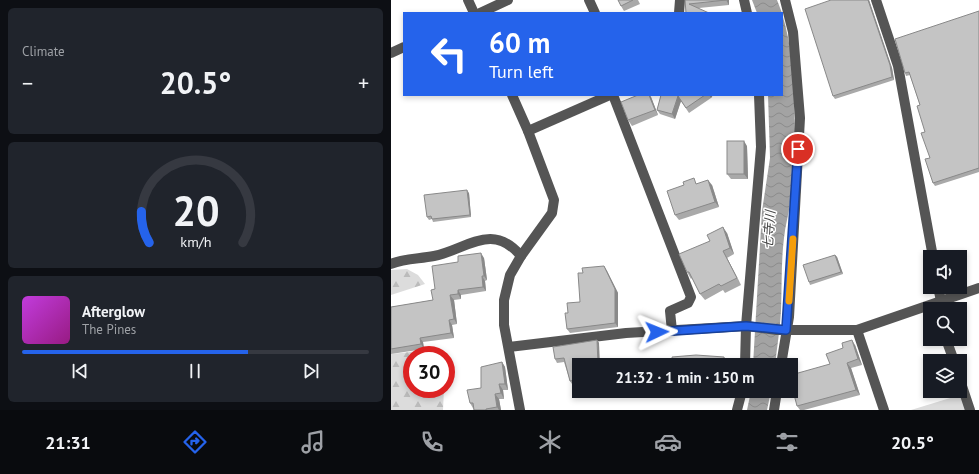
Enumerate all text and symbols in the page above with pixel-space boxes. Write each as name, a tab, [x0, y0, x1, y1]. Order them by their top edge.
text: 60 m	[489, 24, 550, 61]
icon: left	[423, 28, 475, 80]
text: Climate	[22, 43, 65, 60]
text: Turn left	[489, 60, 554, 83]
text: 20.5°	[160, 63, 231, 102]
text: −	[22, 69, 33, 97]
text: +	[358, 69, 369, 97]
pin	[781, 132, 815, 166]
icon: arrive	[787, 138, 809, 160]
text: 20	[172, 184, 219, 237]
water label: 七寺川	[759, 208, 779, 250]
text: km/h	[180, 232, 211, 251]
map controls	[923, 250, 967, 398]
button: sound	[923, 250, 967, 294]
text: Afterglow	[82, 302, 145, 321]
button: search	[923, 302, 967, 346]
position arrow	[636, 311, 678, 353]
text: The Pines	[82, 321, 136, 338]
speed limit sign: 30	[403, 346, 455, 398]
button: layers	[923, 354, 967, 398]
icon: previous	[69, 360, 91, 382]
icon: pause	[184, 360, 206, 382]
icon: next	[300, 360, 322, 382]
text: 21:32 · 1 min · 150 m	[616, 368, 754, 387]
icon: directions	[181, 428, 209, 456]
icon: music	[299, 428, 327, 456]
icon: phone	[418, 428, 446, 456]
icon: climate	[536, 428, 564, 456]
icon: car	[654, 428, 682, 456]
icon: filters	[773, 428, 801, 456]
text: 21:31	[45, 431, 91, 454]
text: 20.5°	[891, 431, 934, 454]

